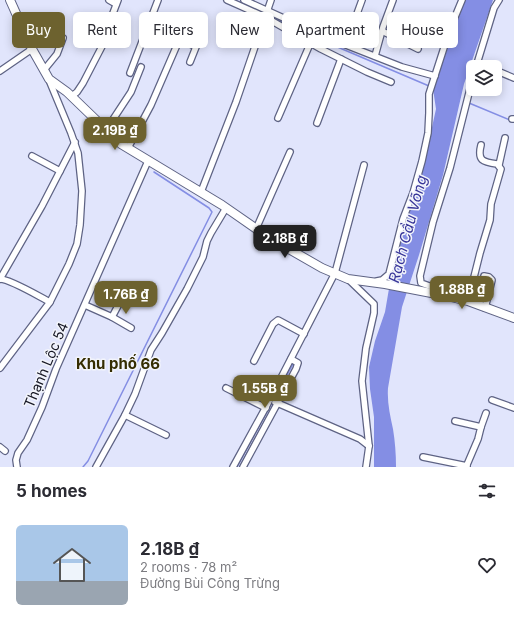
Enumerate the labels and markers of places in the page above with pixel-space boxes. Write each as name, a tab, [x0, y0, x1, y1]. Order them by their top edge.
pin: 2.19B ₫	[78, 117, 152, 151]
pin: 2.18B ₫	[248, 225, 322, 259]
pin: 1.88B ₫	[425, 276, 499, 310]
pin: 1.76B ₫	[89, 281, 163, 315]
pin: 1.55B ₫	[228, 375, 302, 409]

